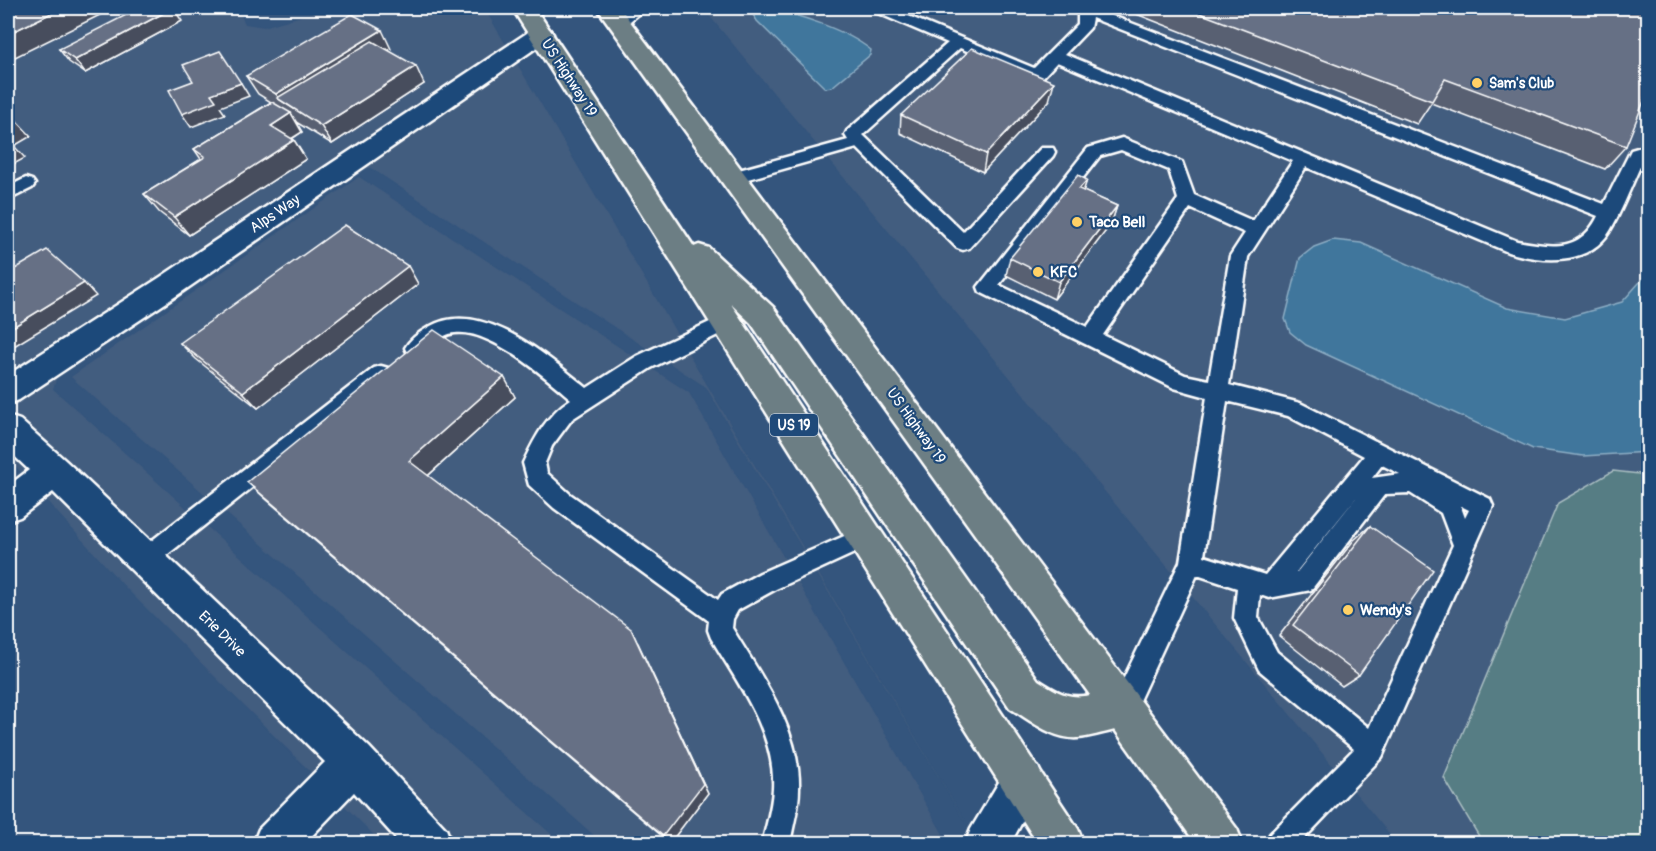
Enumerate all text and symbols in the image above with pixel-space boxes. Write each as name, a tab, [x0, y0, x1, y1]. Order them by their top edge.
street label: US Highway 19	[537, 35, 601, 121]
place label: Sam's Club	[1489, 75, 1554, 92]
marker: Sam's Club	[1470, 76, 1484, 90]
street label: Alps Way	[246, 190, 304, 238]
place label: Taco Bell	[1088, 213, 1145, 232]
marker: Taco Bell	[1070, 215, 1084, 229]
place label: KFC	[1050, 263, 1077, 282]
marker: KFC	[1031, 265, 1045, 279]
street label: US Highway 19	[882, 384, 950, 468]
road number: US 19	[770, 414, 818, 436]
place label: Wendy's	[1360, 601, 1412, 620]
marker: Wendy's	[1341, 603, 1355, 617]
street label: Erie Drive	[194, 607, 250, 662]

